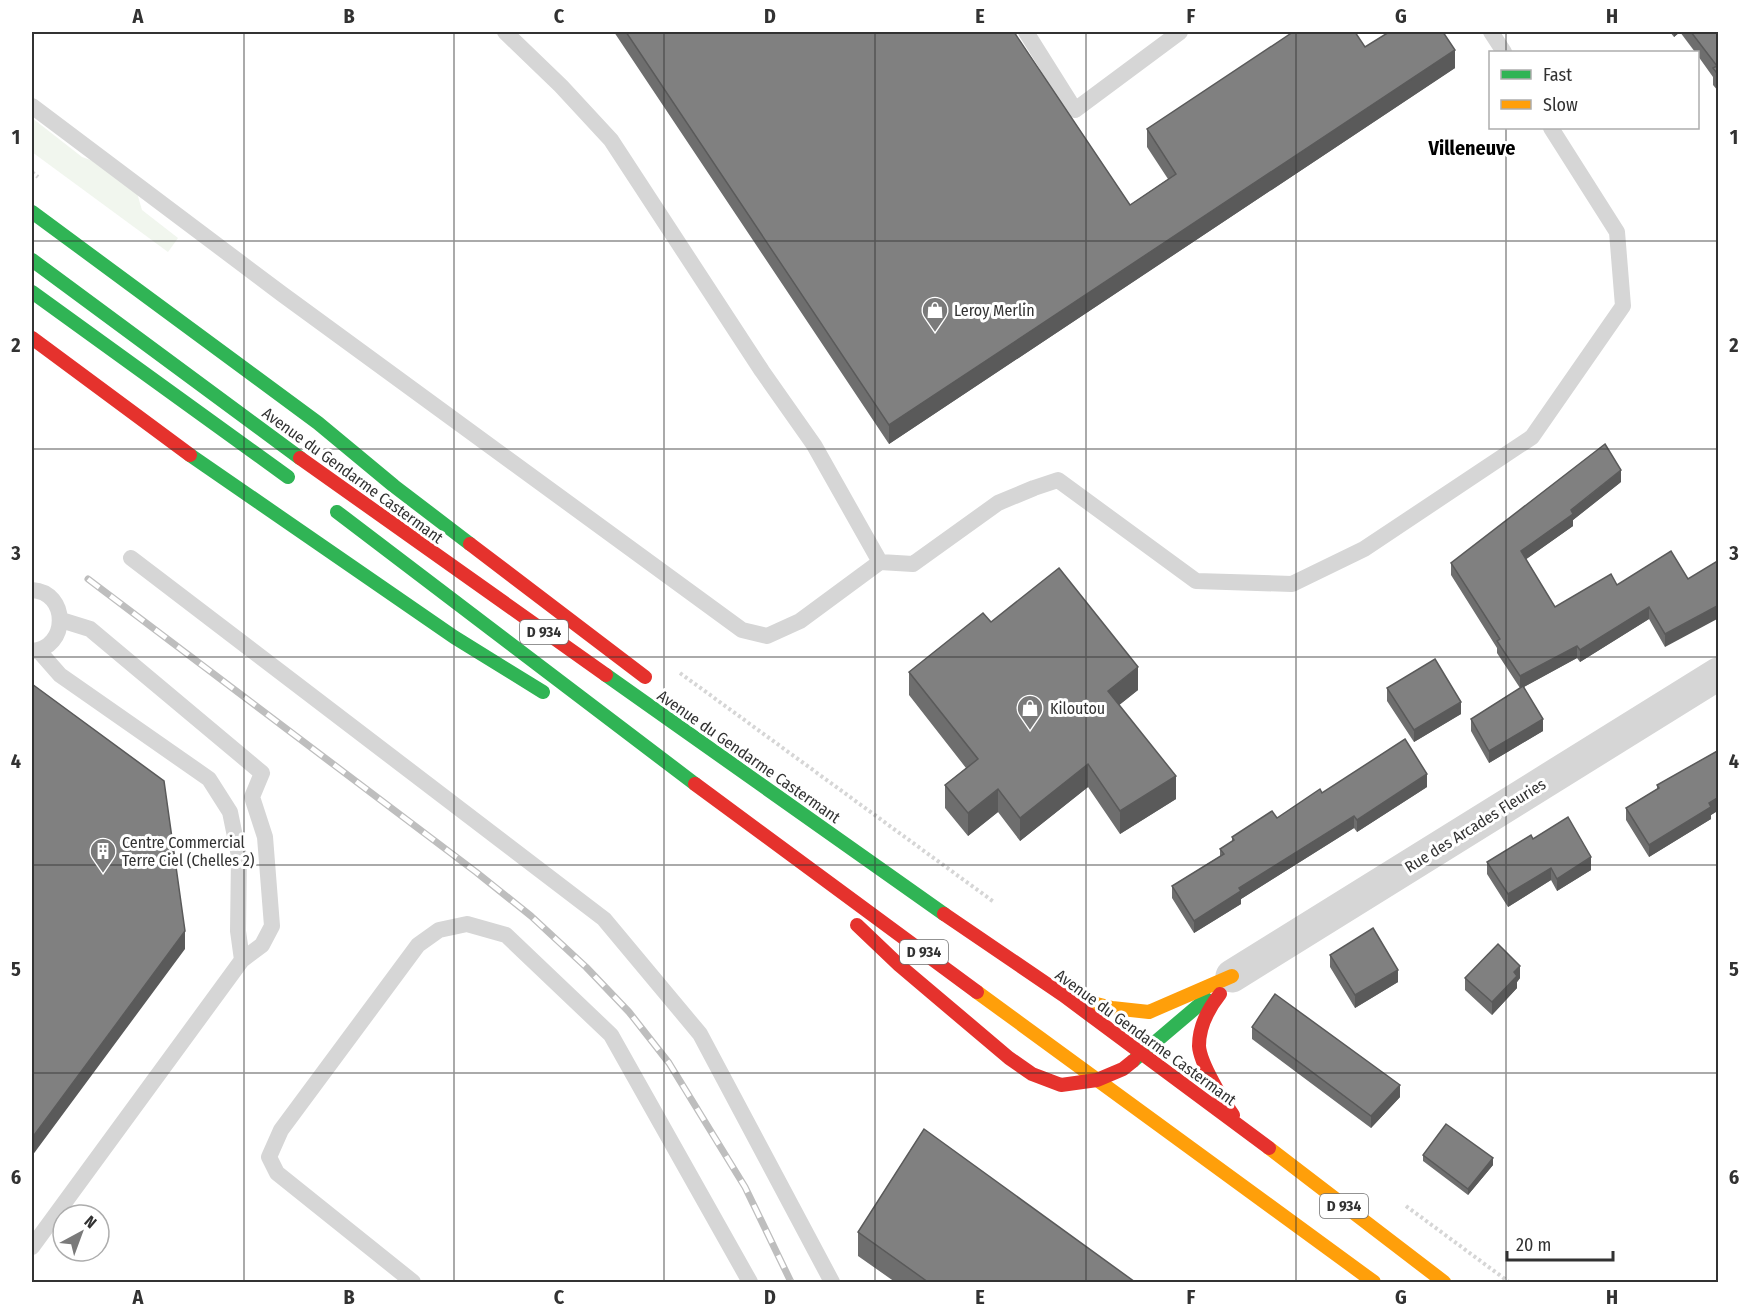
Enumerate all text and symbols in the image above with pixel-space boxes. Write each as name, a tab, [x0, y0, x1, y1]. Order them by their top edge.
text: A	[132, 4, 145, 28]
text: B	[343, 4, 355, 28]
text: C	[554, 4, 565, 28]
text: D	[764, 4, 776, 28]
text: E	[975, 4, 985, 28]
text: F	[1187, 4, 1196, 28]
text: G	[1395, 4, 1407, 28]
text: H	[1606, 4, 1618, 28]
legend	[1489, 51, 1699, 129]
text: Fast	[1543, 64, 1572, 86]
text: Slow	[1543, 94, 1578, 116]
text: 1	[12, 125, 20, 149]
text: 1	[1730, 125, 1738, 149]
district label: Villeneuve	[1427, 136, 1516, 160]
shop icon: Leroy Merlin	[920, 295, 950, 333]
place label: Leroy Merlin	[954, 301, 1035, 320]
text: 2	[10, 333, 21, 357]
text: 2	[1728, 333, 1739, 357]
street label: Avenue du Gendarme Castermant	[259, 403, 447, 548]
text: 3	[10, 541, 21, 565]
text: 3	[1728, 541, 1739, 565]
road number: D 934	[520, 620, 568, 644]
street label: Avenue du Gendarme Castermant	[654, 686, 844, 827]
shop icon: Kiloutou	[1015, 693, 1045, 731]
place label: Kiloutou	[1050, 699, 1105, 718]
text: 4	[11, 749, 21, 773]
text: 4	[1729, 749, 1739, 773]
street label: Rue des Arcades Fleuries	[1401, 774, 1549, 877]
place label: Centre Commercial Terre Ciel (Chelles 2)	[122, 833, 255, 870]
building icon: Centre Commercial Terre Ciel (Chelles 2)	[88, 836, 118, 874]
road number: D 934	[900, 940, 948, 964]
text: 5	[11, 957, 21, 981]
text: 5	[1729, 957, 1739, 981]
street label: Avenue du Gendarme Castermant	[1052, 965, 1240, 1110]
text: 6	[11, 1165, 21, 1189]
text: 6	[1729, 1165, 1739, 1189]
road number: D 934	[1320, 1194, 1368, 1218]
north arrow	[51, 1203, 111, 1263]
text: N	[81, 1212, 100, 1232]
scale bar	[1507, 1224, 1614, 1262]
text: 20 m	[1516, 1234, 1551, 1256]
text: A	[132, 1285, 145, 1309]
text: B	[343, 1285, 355, 1309]
text: C	[554, 1285, 565, 1309]
text: D	[764, 1285, 776, 1309]
text: E	[975, 1285, 985, 1309]
text: F	[1187, 1285, 1196, 1309]
text: G	[1395, 1285, 1407, 1309]
text: H	[1606, 1285, 1618, 1309]

